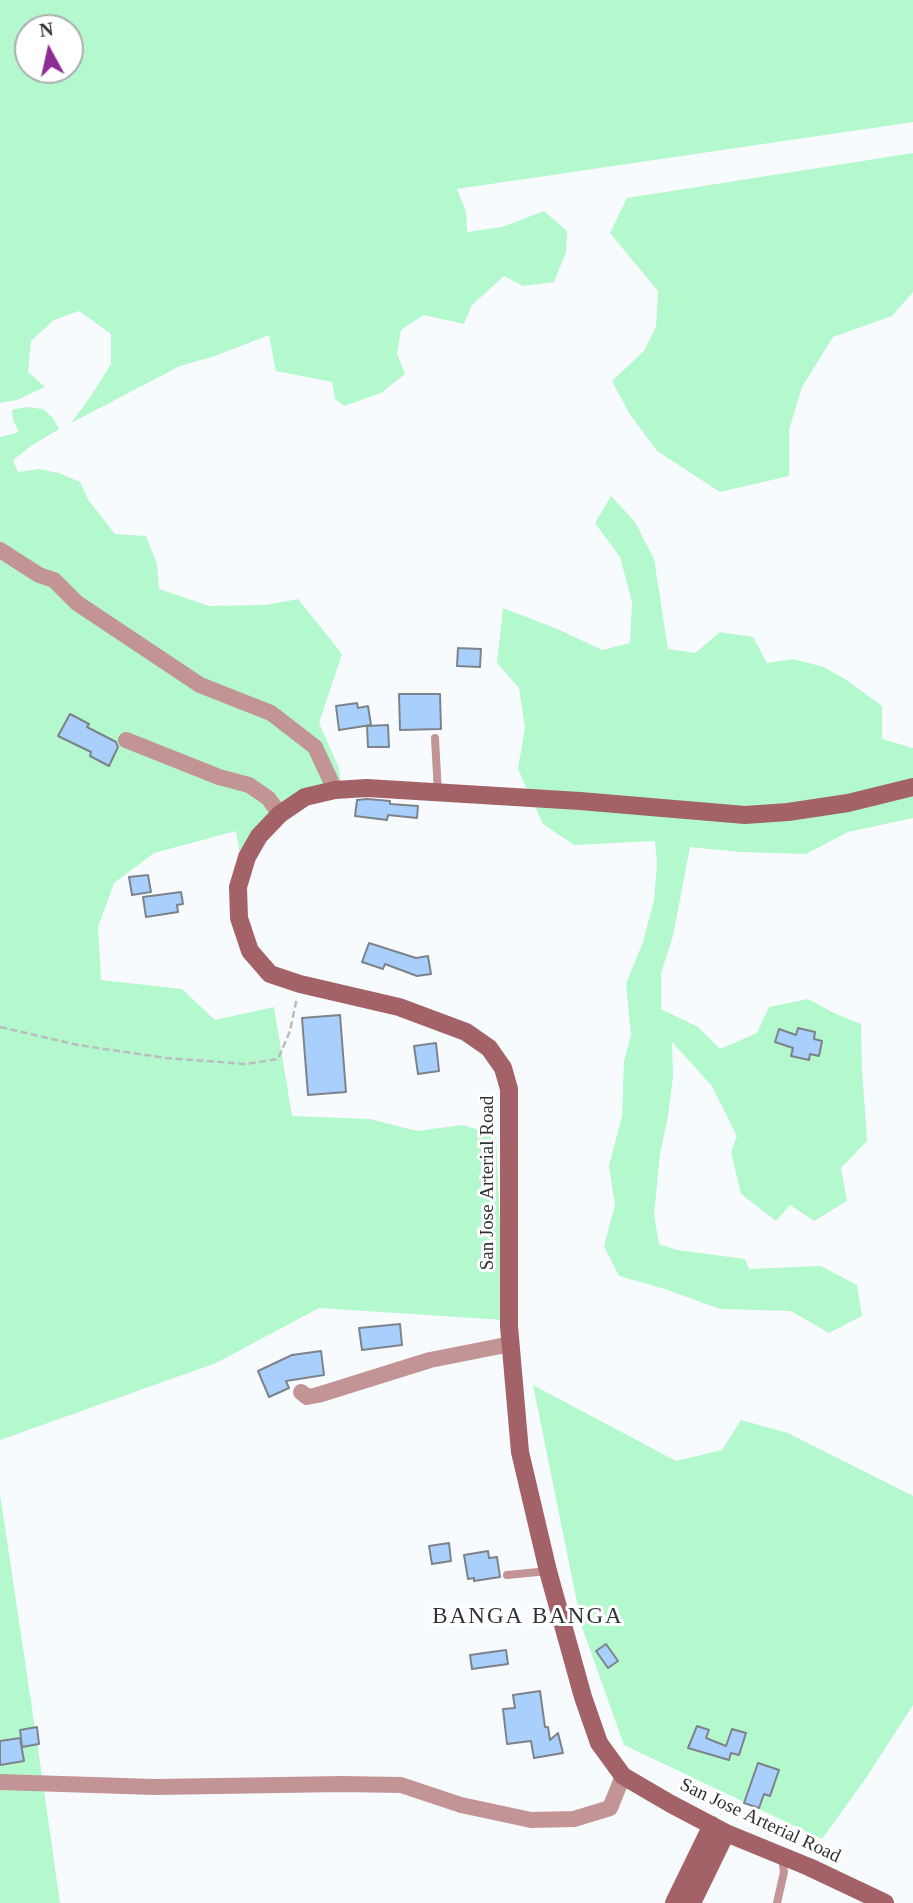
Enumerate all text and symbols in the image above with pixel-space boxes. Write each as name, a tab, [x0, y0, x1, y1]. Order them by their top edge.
north arrow	[14, 14, 84, 84]
text: N	[38, 18, 55, 41]
street label: San Jose Arterial Road	[477, 1096, 499, 1270]
district label: BANGA BANGA	[434, 1603, 622, 1631]
street label: San Jose Arterial Road	[676, 1774, 844, 1868]

